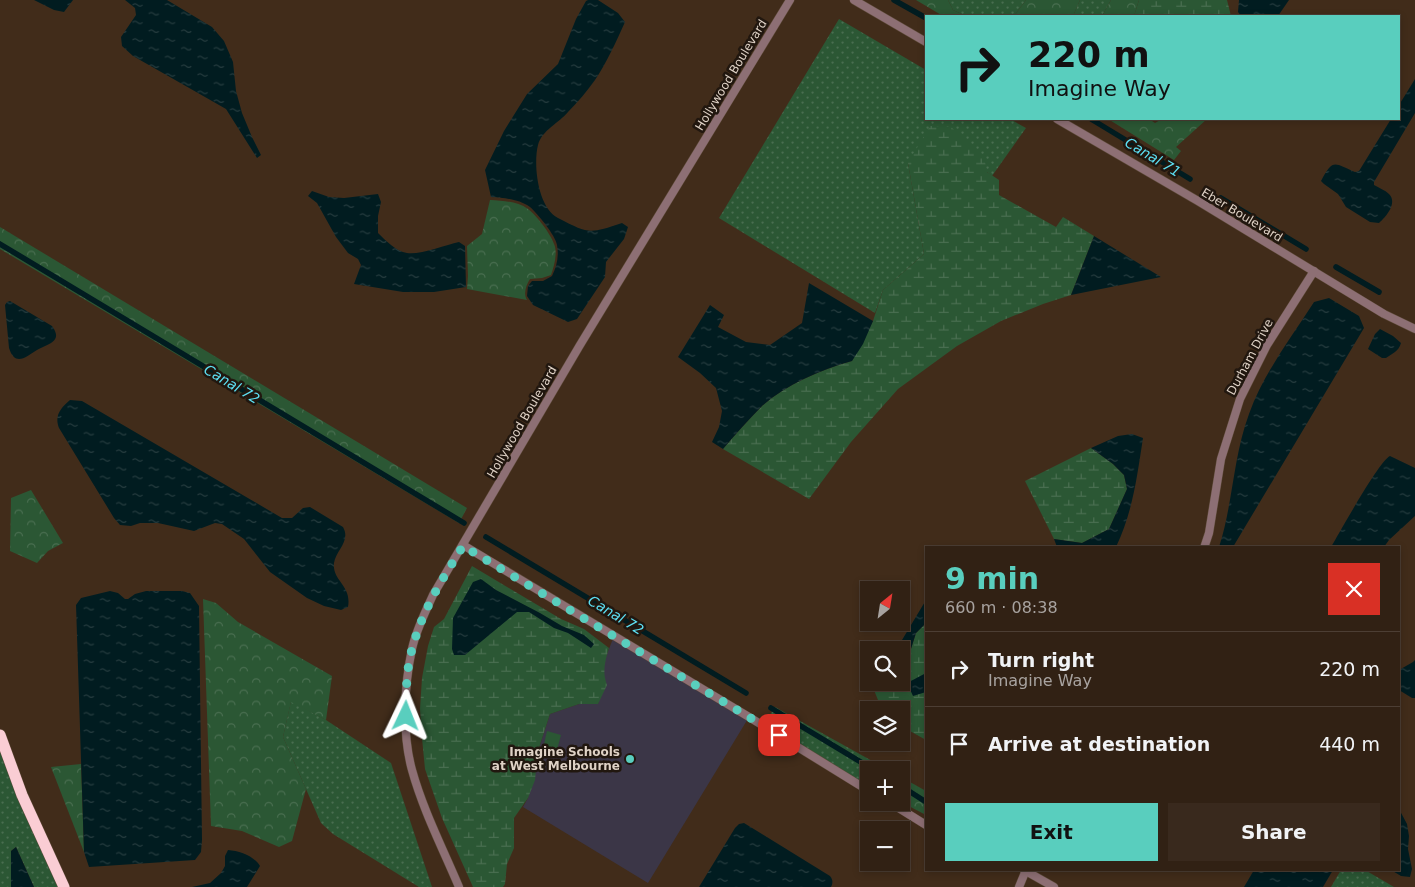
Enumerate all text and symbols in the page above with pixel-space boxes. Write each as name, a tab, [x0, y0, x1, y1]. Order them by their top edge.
street label: Hollywood Boulevard	[692, 17, 770, 133]
icon: right	[945, 35, 1010, 100]
text: 220 m	[1028, 35, 1150, 75]
text: Imagine Way	[1028, 76, 1171, 101]
water label: Canal 71	[1122, 134, 1184, 180]
street label: Eber Boulevard	[1199, 185, 1285, 245]
street label: Durham Drive	[1224, 317, 1276, 397]
water label: Canal 72	[201, 361, 263, 407]
street label: Hollywood Boulevard	[484, 364, 560, 480]
text: 9 min	[945, 561, 1039, 596]
button: close	[1328, 563, 1380, 615]
north arrow	[860, 581, 910, 631]
map controls	[860, 581, 910, 871]
water label: Canal 72	[585, 592, 647, 638]
text: 660 m · 08:38	[945, 598, 1058, 617]
button: search	[860, 641, 910, 691]
text: Turn right	[988, 649, 1094, 671]
icon: right	[945, 655, 973, 683]
text: 220 m	[1319, 658, 1380, 680]
text: Imagine Way	[988, 671, 1092, 690]
position arrow	[379, 689, 431, 741]
button: layers	[860, 701, 910, 751]
pin	[758, 714, 800, 756]
icon: arrive	[765, 721, 793, 749]
icon: arrive	[945, 730, 973, 758]
text: Arrive at destination	[988, 733, 1210, 755]
text: 440 m	[1319, 733, 1380, 755]
place label: Imagine Schools at West Melbourne	[492, 745, 620, 773]
marker: Imagine Schools at West Melbourne	[624, 753, 636, 765]
button: +	[860, 761, 910, 811]
button: Exit	[945, 803, 1158, 861]
button: Share	[1168, 803, 1380, 861]
button: −	[860, 821, 910, 871]

